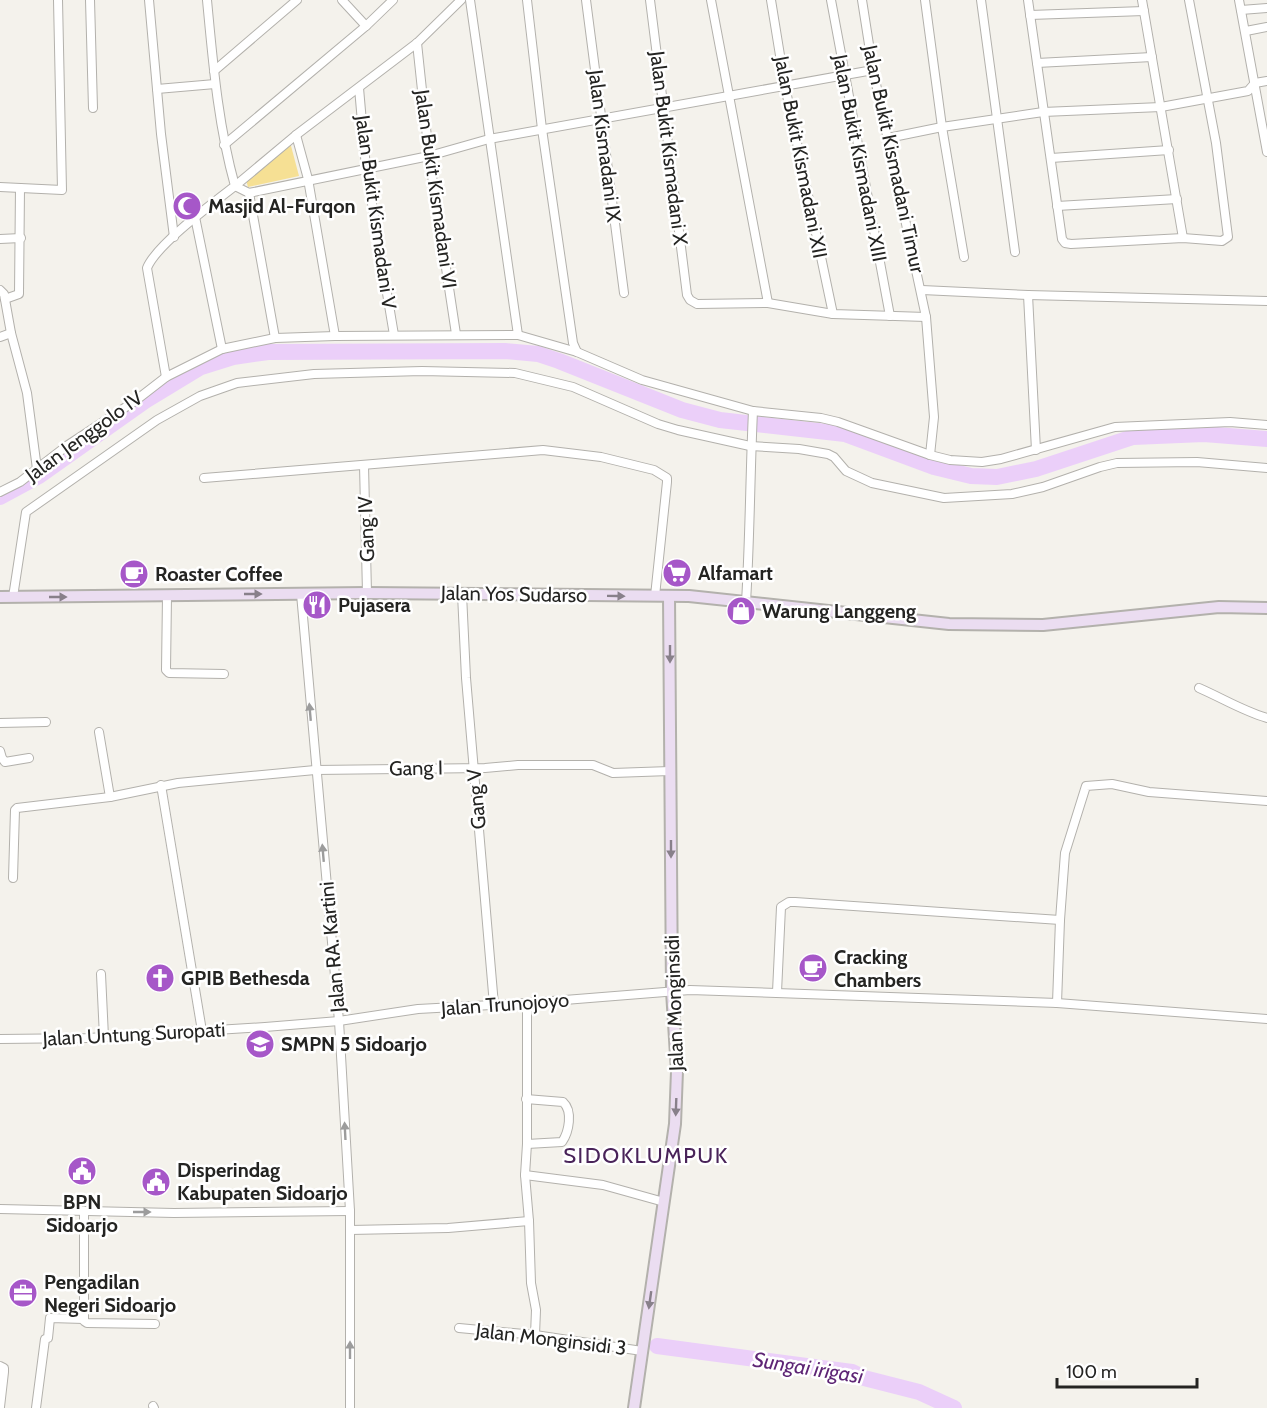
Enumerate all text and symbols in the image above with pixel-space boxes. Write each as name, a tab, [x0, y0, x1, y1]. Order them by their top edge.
street label: Jalan Bukit Kismadani Timur	[858, 42, 930, 276]
street label: Jalan Bukit Kismadani X	[645, 49, 693, 246]
street label: Jalan Bukit Kismadani XIII	[828, 51, 892, 264]
street label: Jalan Bukit Kismadani XII	[769, 53, 832, 260]
street label: Jalan Kismadani IX	[584, 67, 626, 224]
street label: Jalan Bukit Kismadani VI	[410, 87, 462, 290]
street label: Jalan Bukit Kismadani V	[350, 113, 402, 311]
mosque icon: Masjid Al-Furqon	[171, 190, 203, 222]
place label: Masjid Al-Furqon	[208, 194, 356, 218]
street label: Jalan Jenggolo IV	[20, 385, 148, 487]
street label: Gang IV	[353, 495, 379, 562]
supermarket icon: Alfamart	[661, 557, 693, 589]
cafe icon: Roaster Coffee	[118, 558, 150, 590]
place label: Alfamart	[698, 561, 773, 585]
place label: Roaster Coffee	[155, 562, 283, 586]
street label: Jalan Yos Sudarso	[440, 581, 587, 607]
one-way arrow	[244, 589, 263, 599]
restaurant icon: Pujasera	[301, 589, 333, 621]
one-way arrow	[607, 591, 626, 601]
one-way arrow	[49, 592, 68, 602]
place label: Pujasera	[338, 593, 411, 617]
shop icon: Warung Langgeng	[725, 595, 757, 627]
place label: Warung Langgeng	[762, 599, 916, 623]
one-way arrow	[665, 645, 675, 664]
one-way arrow	[306, 702, 315, 721]
street label: Gang I	[389, 756, 443, 780]
street label: Gang V	[461, 767, 491, 830]
one-way arrow	[666, 840, 676, 859]
one-way arrow	[318, 844, 328, 863]
street label: Jalan RA. Kartini	[314, 881, 350, 1014]
street label: Jalan Monginsidi	[660, 934, 688, 1073]
place label: Cracking Chambers	[834, 945, 921, 992]
cafe icon: Cracking Chambers	[797, 952, 829, 984]
church icon: GPIB Bethesda	[144, 962, 176, 994]
place label: GPIB Bethesda	[181, 966, 310, 990]
street label: Jalan Trunojoyo	[439, 988, 570, 1021]
street label: Jalan Untung Suropati	[41, 1017, 226, 1051]
school or university icon: SMPN 5 Sidoarjo	[244, 1028, 276, 1060]
place label: SMPN 5 Sidoarjo	[281, 1032, 427, 1056]
one-way arrow	[671, 1098, 681, 1117]
one-way arrow	[340, 1122, 350, 1141]
district label: SIDOKLUMPUK	[563, 1142, 729, 1169]
public building icon: BPN Sidoarjo	[66, 1155, 98, 1187]
place label: Disperindag Kabupaten Sidoarjo	[177, 1158, 348, 1205]
public building icon: Disperindag Kabupaten Sidoarjo	[140, 1166, 172, 1198]
place label: BPN Sidoarjo	[46, 1190, 118, 1237]
one-way arrow	[133, 1208, 152, 1217]
place label: Pengadilan Negeri Sidoarjo	[44, 1270, 176, 1317]
office icon: Pengadilan Negeri Sidoarjo	[7, 1277, 39, 1309]
one-way arrow	[645, 1291, 654, 1310]
street label: Jalan Monginsidi 3	[473, 1318, 628, 1360]
one-way arrow	[345, 1340, 355, 1359]
water label: Sungai irigasi	[751, 1346, 865, 1389]
scale bar	[1057, 1351, 1196, 1389]
text: 100 m	[1066, 1361, 1117, 1383]

